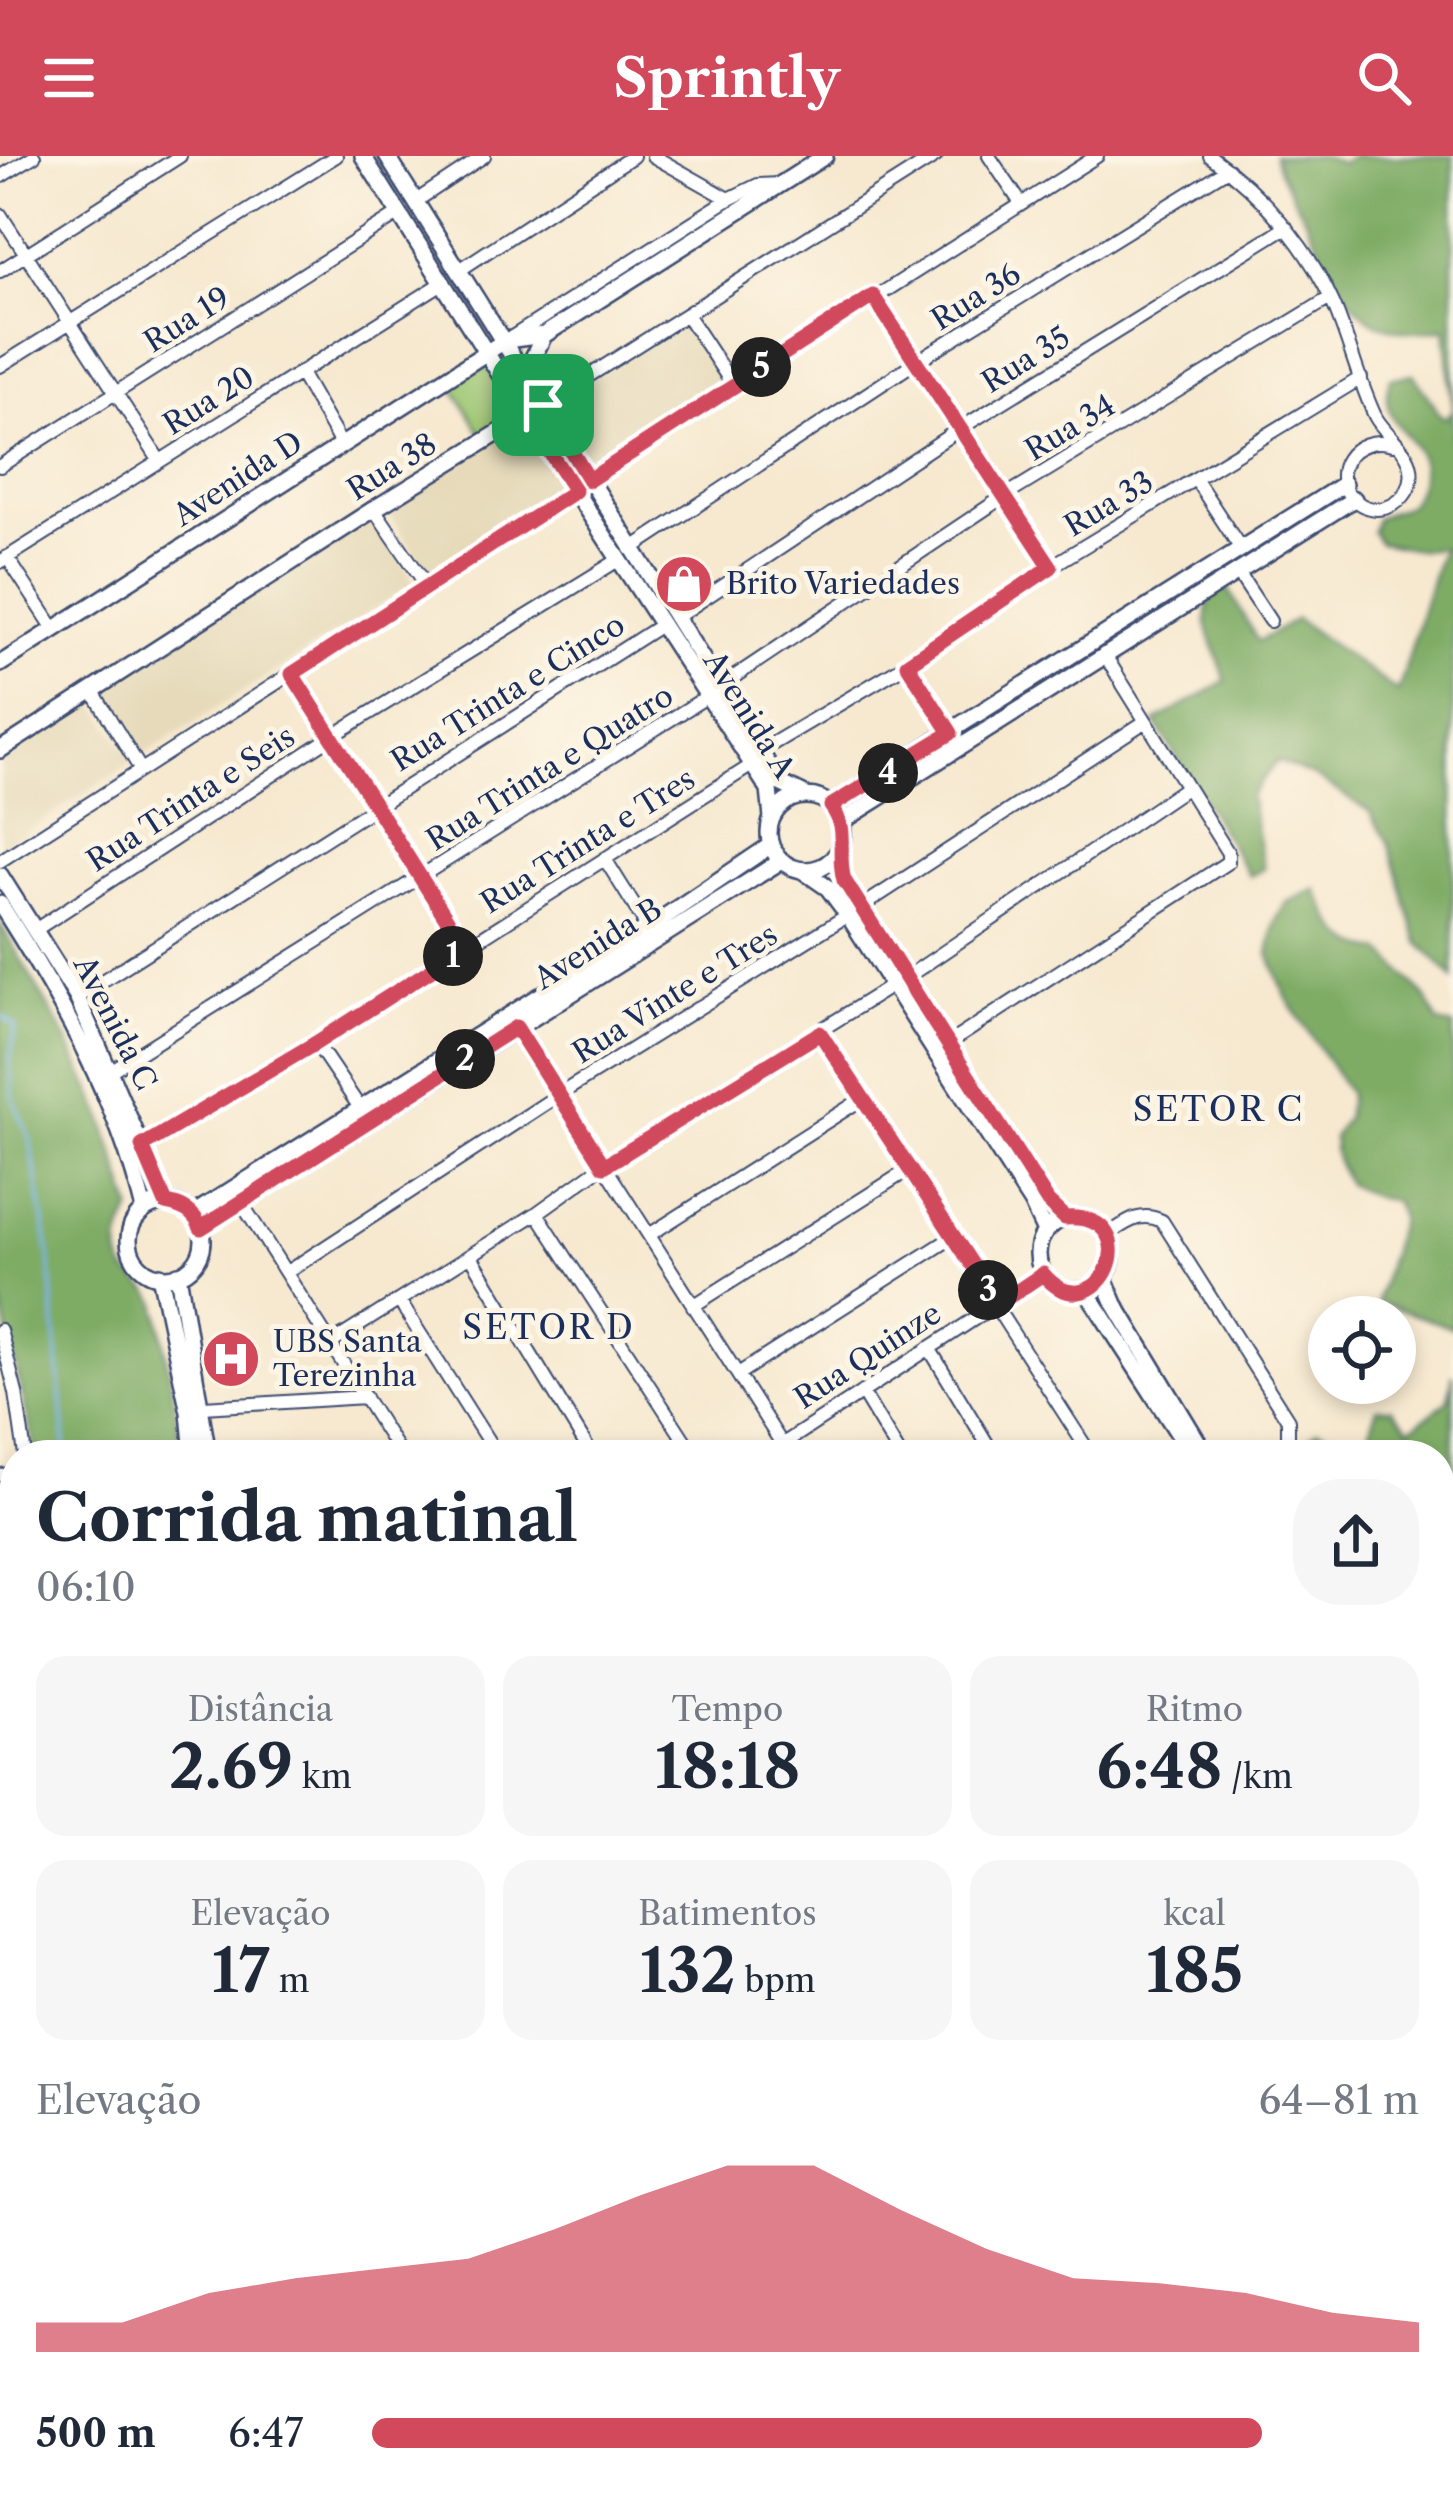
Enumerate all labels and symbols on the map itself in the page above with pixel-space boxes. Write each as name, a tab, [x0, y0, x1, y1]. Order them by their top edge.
street label: Rua 36	[924, 255, 1027, 338]
street label: Rua 19	[137, 279, 236, 360]
street label: Rua 35	[975, 318, 1077, 401]
pin: 5	[731, 337, 791, 397]
pin	[492, 354, 594, 456]
street label: Rua 20	[156, 358, 261, 443]
street label: Rua 34	[1018, 387, 1121, 469]
street label: Avenida D	[165, 423, 309, 535]
street label: Rua 38	[340, 425, 443, 508]
street label: Rua 33	[1058, 463, 1160, 544]
shop icon: Brito Variedades	[653, 553, 715, 615]
place label: Brito Variedades	[726, 565, 960, 602]
street label: Rua Trinta e Cinco	[384, 606, 631, 779]
street label: Avenida A	[695, 643, 803, 786]
street label: Rua Trinta e Quatro	[420, 677, 680, 858]
street label: Rua Trinta e Seis	[80, 718, 301, 879]
pin: 4	[858, 743, 918, 803]
street label: Rua Trinta e Tres	[474, 760, 701, 921]
street label: Avenida B	[526, 890, 668, 998]
street label: Rua Vinte e Tres	[566, 916, 784, 1071]
pin: 1	[423, 926, 483, 986]
street label: Avenida C	[66, 949, 165, 1096]
pin: 2	[435, 1029, 495, 1089]
district label: SETOR C	[1133, 1089, 1305, 1130]
pin: 3	[958, 1260, 1018, 1320]
street label: Rua Quinze	[787, 1294, 948, 1417]
district label: SETOR D	[462, 1307, 636, 1348]
place label: UBS Santa Terezinha	[273, 1323, 422, 1394]
hospital icon: UBS Santa Terezinha	[200, 1328, 262, 1390]

